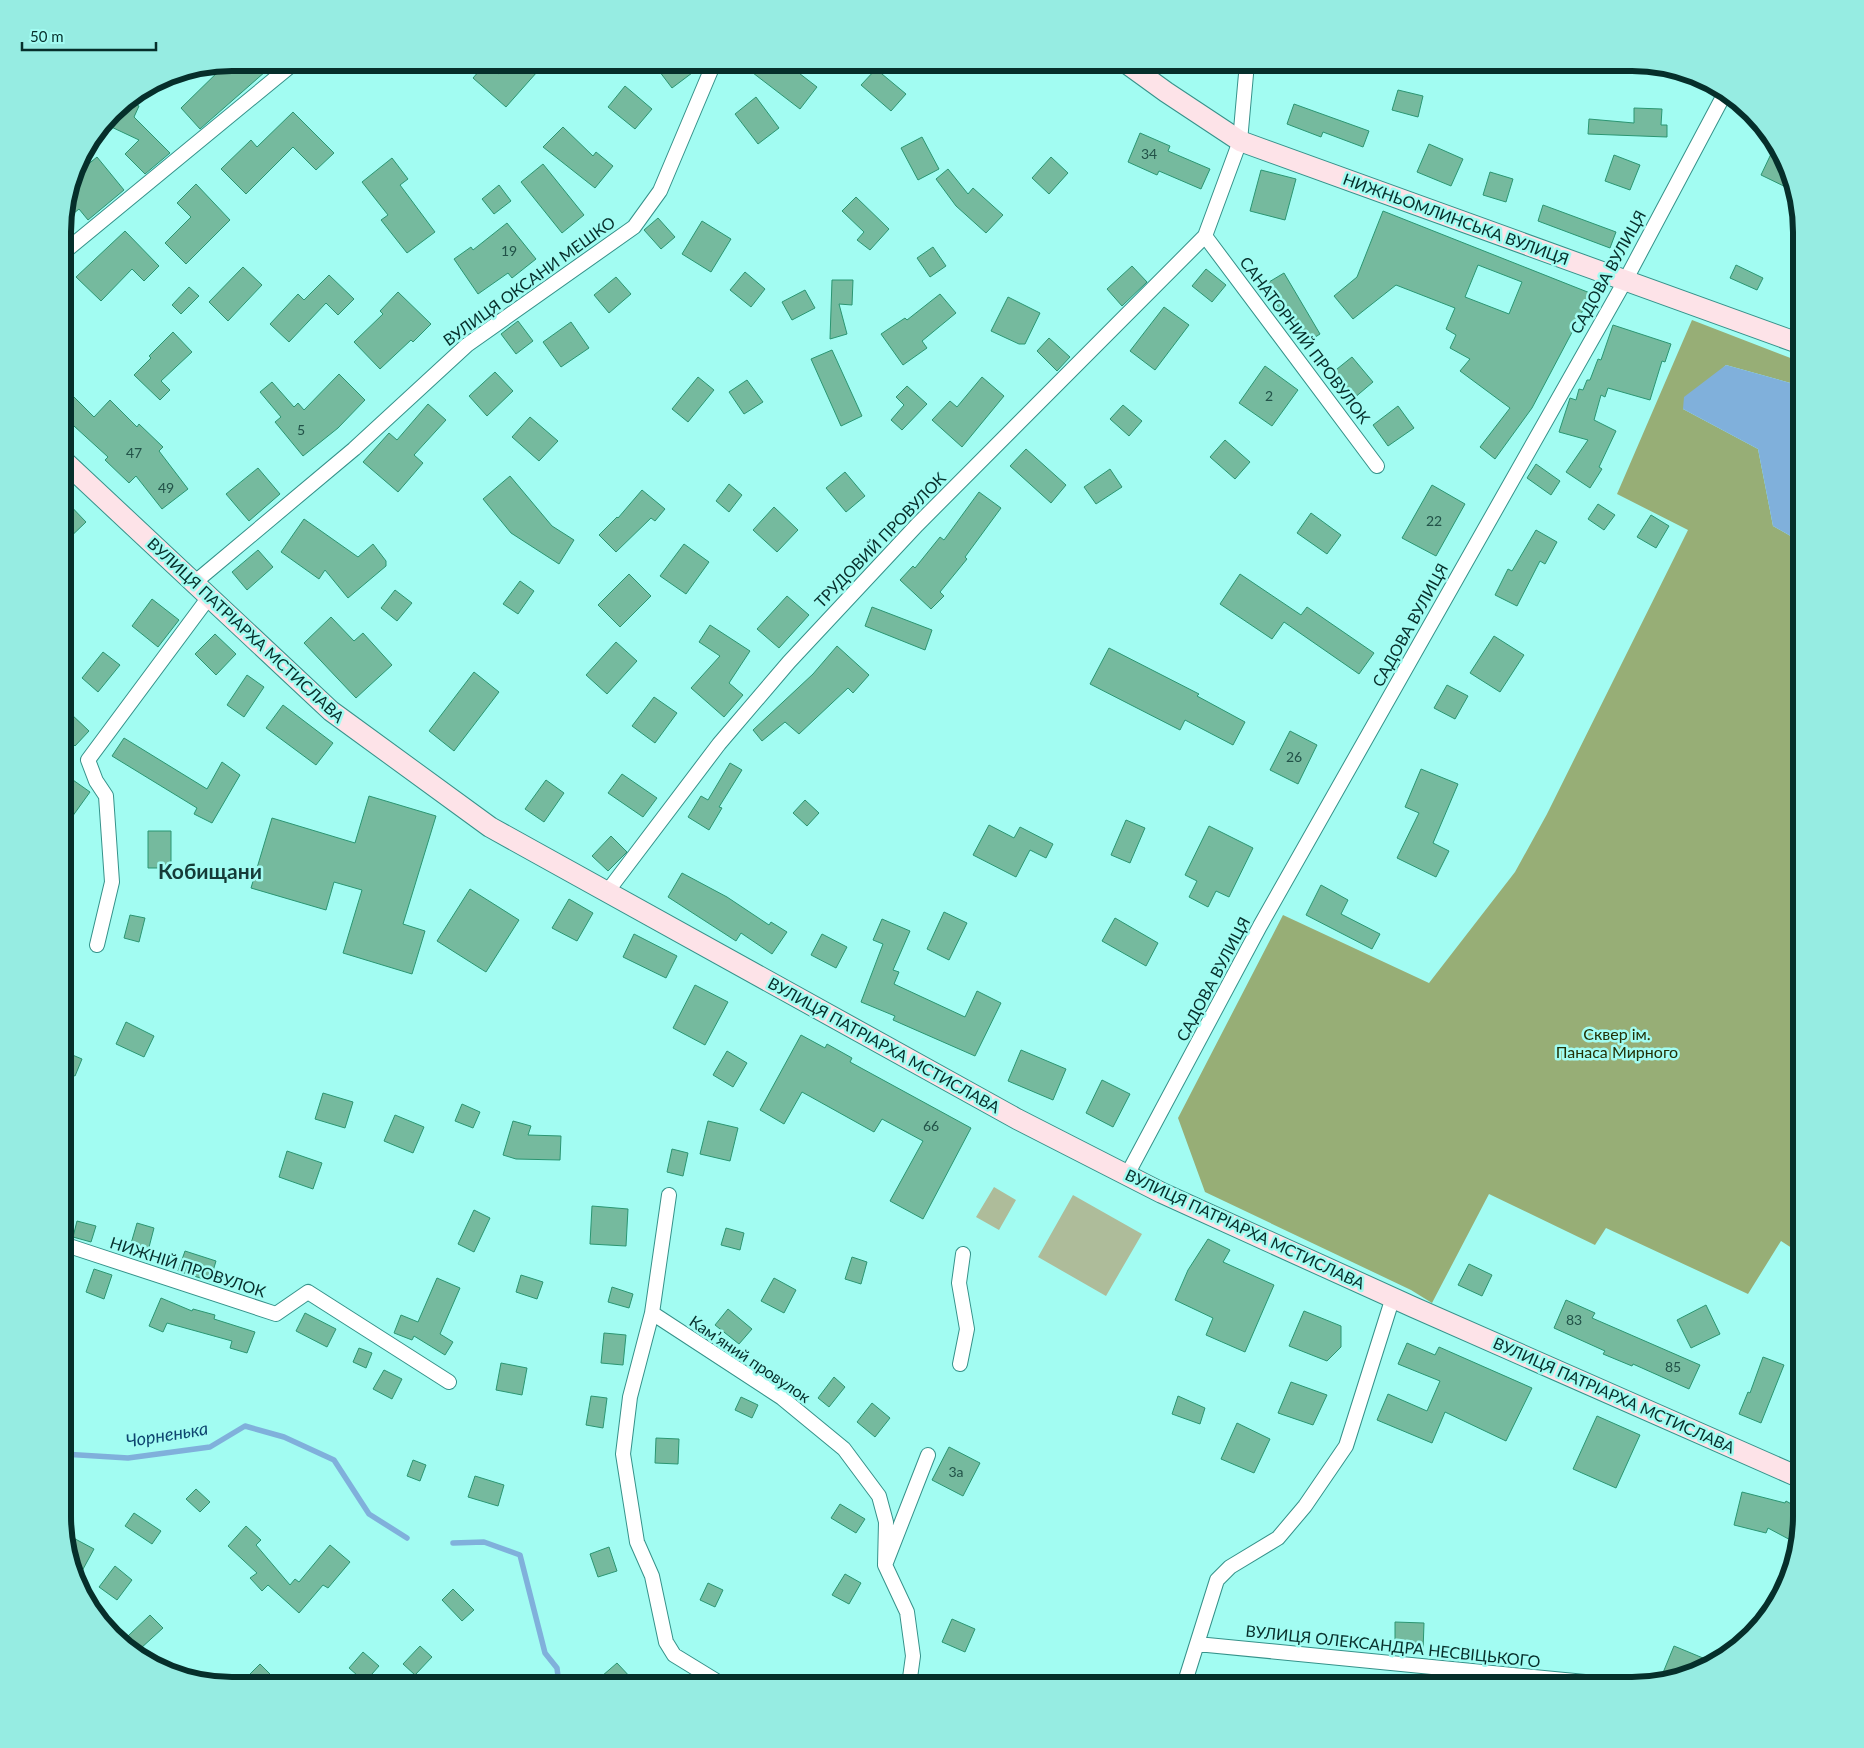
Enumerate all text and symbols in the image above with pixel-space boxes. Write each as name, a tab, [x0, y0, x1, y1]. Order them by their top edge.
scale bar	[22, 20, 156, 52]
text: 50 m	[30, 27, 64, 45]
house number: 34	[1141, 145, 1157, 162]
street label: НИЖНЬОМЛИНСЬКА ВУЛИЦЯ	[1341, 169, 1572, 268]
street label: САДОВА ВУЛИЦЯ	[1566, 207, 1649, 337]
street label: ВУЛИЦЯ ОКСАНИ МЕШКО	[439, 212, 618, 349]
house number: 19	[501, 242, 517, 259]
street label: САНАТОРНИЙ ПРОВУЛОК	[1236, 253, 1375, 427]
house number: 2	[1265, 387, 1273, 404]
house number: 5	[297, 421, 305, 438]
house number: 47	[126, 444, 142, 461]
street label: ТРУДОВИЙ ПРОВУЛОК	[810, 468, 949, 611]
house number: 49	[158, 479, 174, 496]
house number: 22	[1426, 512, 1442, 529]
street label: ВУЛИЦЯ ПАТРІАРХА МСТИСЛАВА	[144, 533, 349, 726]
street label: САДОВА ВУЛИЦЯ	[1368, 560, 1451, 690]
house number: 26	[1286, 748, 1302, 765]
district label: Кобищани	[158, 858, 262, 883]
street label: САДОВА ВУЛИЦЯ	[1172, 913, 1253, 1044]
street label: ВУЛИЦЯ ПАТРІАРХА МСТИСЛАВА	[765, 973, 1004, 1117]
park label: Сквер ім. Панаса Мирного	[1556, 1024, 1678, 1061]
house number: 66	[923, 1117, 939, 1134]
street label: ВУЛИЦЯ ПАТРІАРХА МСТИСЛАВА	[1122, 1165, 1368, 1293]
street label: НИЖНІЙ ПРОВУЛОК	[108, 1232, 269, 1301]
street label: Камʼяний провулок	[686, 1311, 815, 1406]
house number: 83	[1566, 1311, 1582, 1328]
street label: ВУЛИЦЯ ПАТРІАРХА МСТИСЛАВА	[1491, 1333, 1738, 1457]
house number: 85	[1665, 1358, 1681, 1375]
water label: Чорненька	[124, 1417, 210, 1451]
house number: 3а	[948, 1463, 964, 1480]
street label: ВУЛИЦЯ ОЛЕКСАНДРА НЕСВІЦЬКОГО	[1245, 1621, 1542, 1670]

